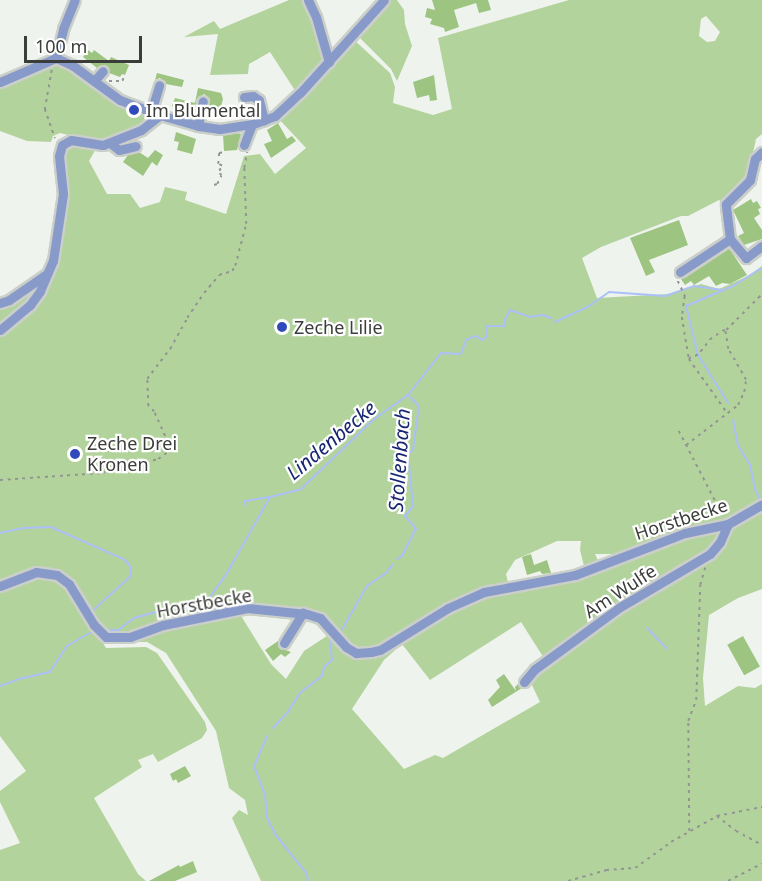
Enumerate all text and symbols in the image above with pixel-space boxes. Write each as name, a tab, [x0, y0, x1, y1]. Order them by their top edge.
scale bar	[27, 24, 146, 62]
text: 100 m	[35, 34, 87, 58]
place label: Im Blumental	[146, 99, 260, 121]
marker: Im Blumental	[127, 103, 141, 117]
place label: Zeche Lilie	[294, 316, 383, 338]
marker: Zeche Lilie	[275, 320, 289, 334]
water label: Lindenbecke	[281, 396, 381, 484]
water label: Stollenbach	[383, 408, 415, 512]
place label: Zeche Drei Kronen	[87, 433, 177, 476]
marker: Zeche Drei Kronen	[68, 447, 82, 461]
street label: Horstbecke	[632, 494, 730, 544]
street label: Am Wulfe	[580, 560, 660, 622]
street label: Horstbecke	[155, 584, 253, 622]

